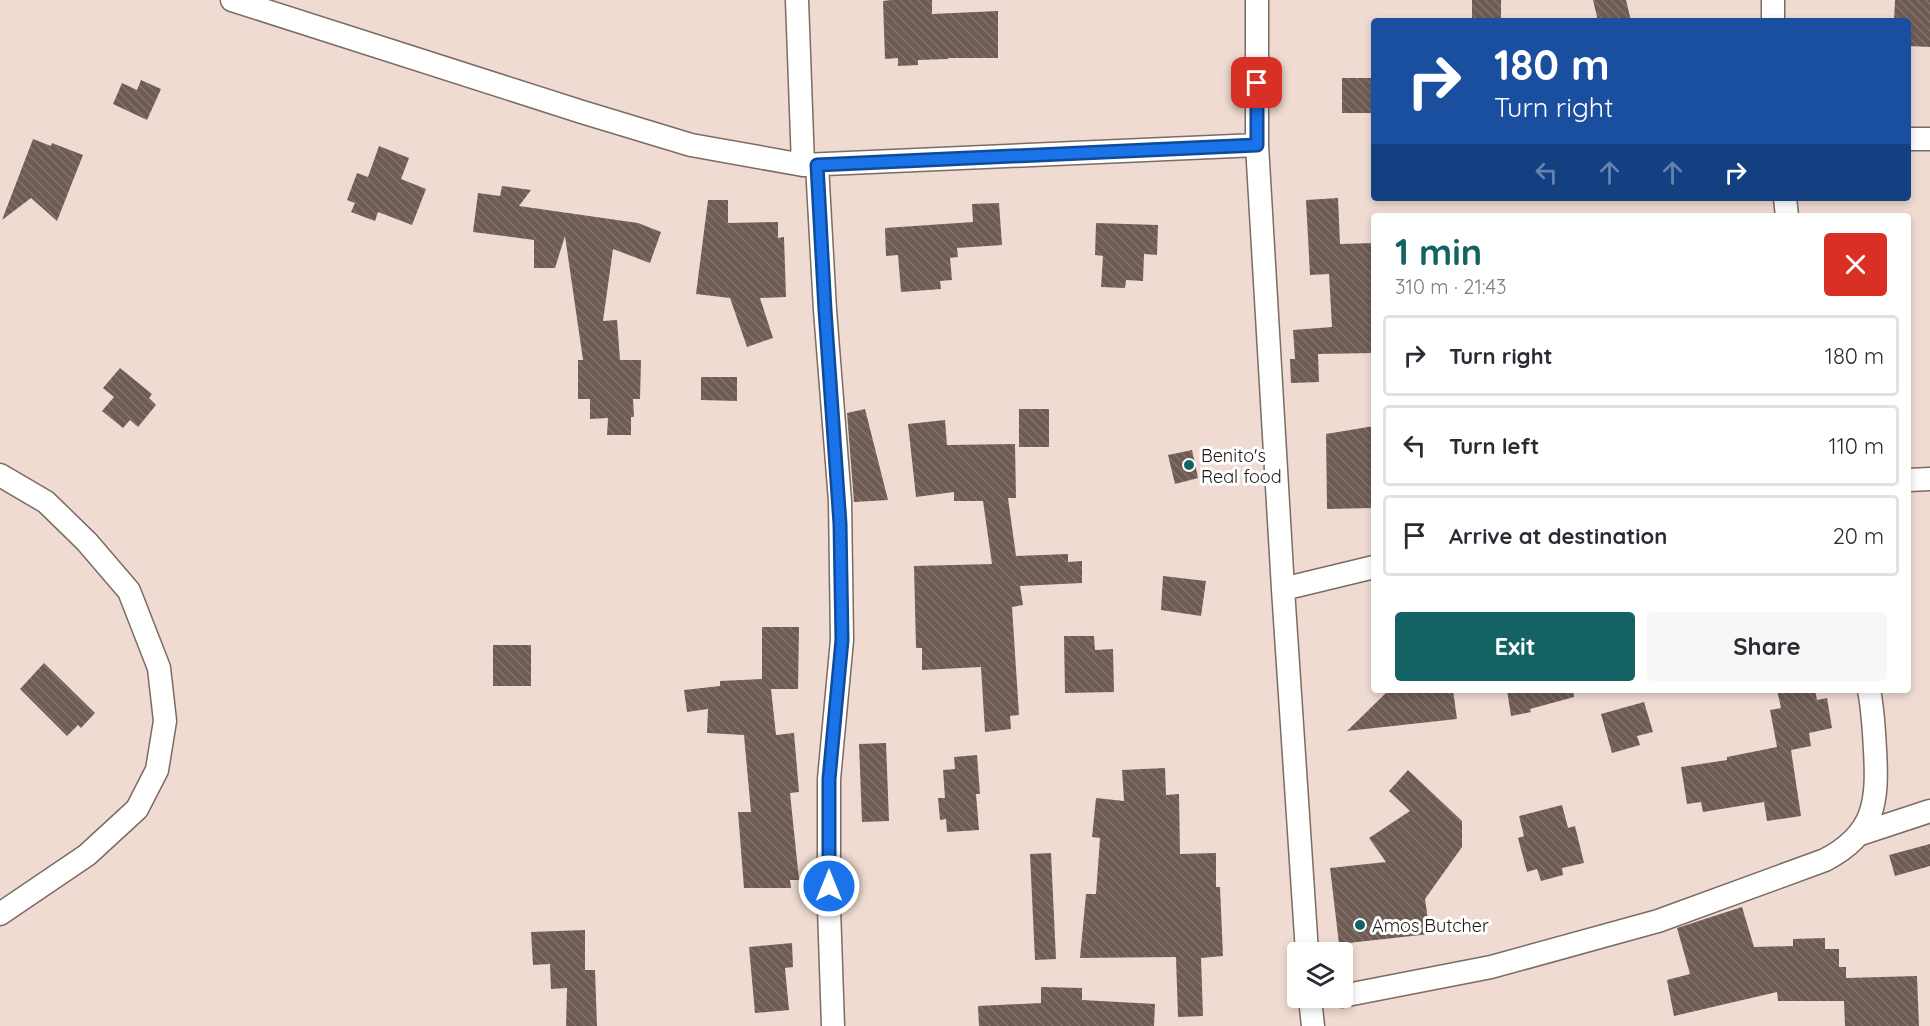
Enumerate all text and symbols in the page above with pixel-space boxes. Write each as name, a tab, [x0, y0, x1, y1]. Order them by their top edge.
text: 180 m	[1494, 38, 1610, 91]
icon: right	[1395, 42, 1473, 120]
pin	[1231, 57, 1282, 108]
icon: arrive	[1240, 66, 1273, 99]
text: Turn right	[1494, 90, 1613, 124]
icon: left	[1530, 156, 1563, 189]
icon: ahead	[1593, 156, 1626, 189]
icon: ahead	[1656, 156, 1689, 189]
icon: right	[1719, 156, 1752, 189]
text: 1 min	[1395, 229, 1482, 274]
button: close	[1824, 233, 1887, 296]
text: 310 m · 21:43	[1395, 274, 1507, 299]
icon: right	[1398, 339, 1431, 372]
text: Turn right	[1449, 342, 1553, 370]
text: 180 m	[1825, 342, 1884, 370]
icon: left	[1398, 429, 1431, 462]
text: Turn left	[1449, 432, 1539, 460]
text: 110 m	[1829, 432, 1884, 460]
place label: Benito's Real food	[1201, 444, 1282, 488]
marker: Benito's Real food	[1182, 458, 1196, 472]
icon: arrive	[1398, 519, 1431, 552]
text: Arrive at destination	[1449, 522, 1667, 550]
text: 20 m	[1833, 522, 1884, 550]
button: Exit	[1395, 612, 1635, 681]
button: Share	[1647, 612, 1887, 681]
position arrow	[797, 854, 861, 918]
place label: Amos Butcher	[1372, 914, 1489, 937]
marker: Amos Butcher	[1353, 918, 1367, 932]
map controls	[1287, 942, 1353, 1008]
button: layers	[1287, 942, 1353, 1008]

